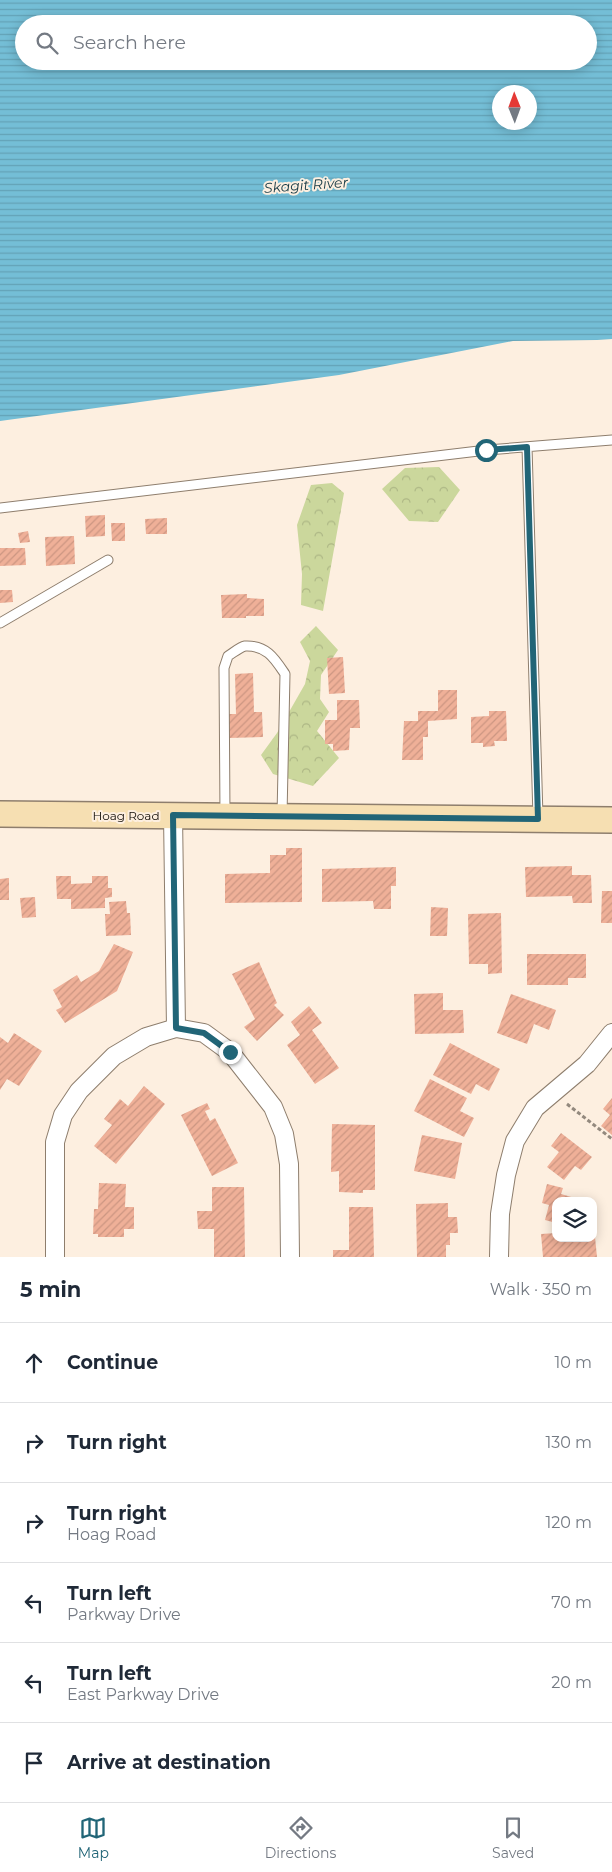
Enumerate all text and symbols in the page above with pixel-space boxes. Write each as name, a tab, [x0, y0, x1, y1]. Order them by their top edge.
search box	[15, 15, 597, 70]
icon: search	[33, 29, 61, 57]
text: Search here	[73, 31, 186, 54]
north arrow	[492, 85, 537, 130]
water label: Skagit River	[263, 173, 349, 197]
route start	[475, 439, 498, 462]
street label: Hoag Road	[92, 808, 160, 823]
route end	[219, 1041, 242, 1064]
map controls	[552, 1197, 597, 1242]
button: layers	[552, 1197, 597, 1242]
text: 5 min	[20, 1277, 81, 1302]
text: Walk · 350 m	[490, 1280, 592, 1299]
icon: ahead	[20, 1349, 48, 1377]
text: Continue	[67, 1351, 158, 1374]
text: 10 m	[554, 1353, 592, 1372]
icon: right	[20, 1429, 48, 1457]
text: Turn right	[67, 1431, 167, 1454]
text: 130 m	[545, 1433, 592, 1452]
text: Turn right	[67, 1502, 167, 1525]
icon: right	[20, 1509, 48, 1537]
text: 120 m	[545, 1513, 592, 1532]
text: Hoag Road	[67, 1525, 156, 1544]
text: Turn left	[67, 1582, 152, 1605]
icon: left	[20, 1589, 48, 1617]
text: 70 m	[551, 1593, 592, 1612]
text: Parkway Drive	[67, 1605, 181, 1624]
text: Turn left	[67, 1662, 152, 1685]
icon: left	[20, 1669, 48, 1697]
text: 20 m	[551, 1673, 592, 1692]
text: East Parkway Drive	[67, 1685, 219, 1704]
icon: arrive	[20, 1749, 48, 1777]
text: Arrive at destination	[67, 1751, 271, 1774]
tab: Map	[78, 1814, 109, 1862]
tab: Directions	[265, 1814, 336, 1862]
tab: Saved	[492, 1814, 534, 1862]

